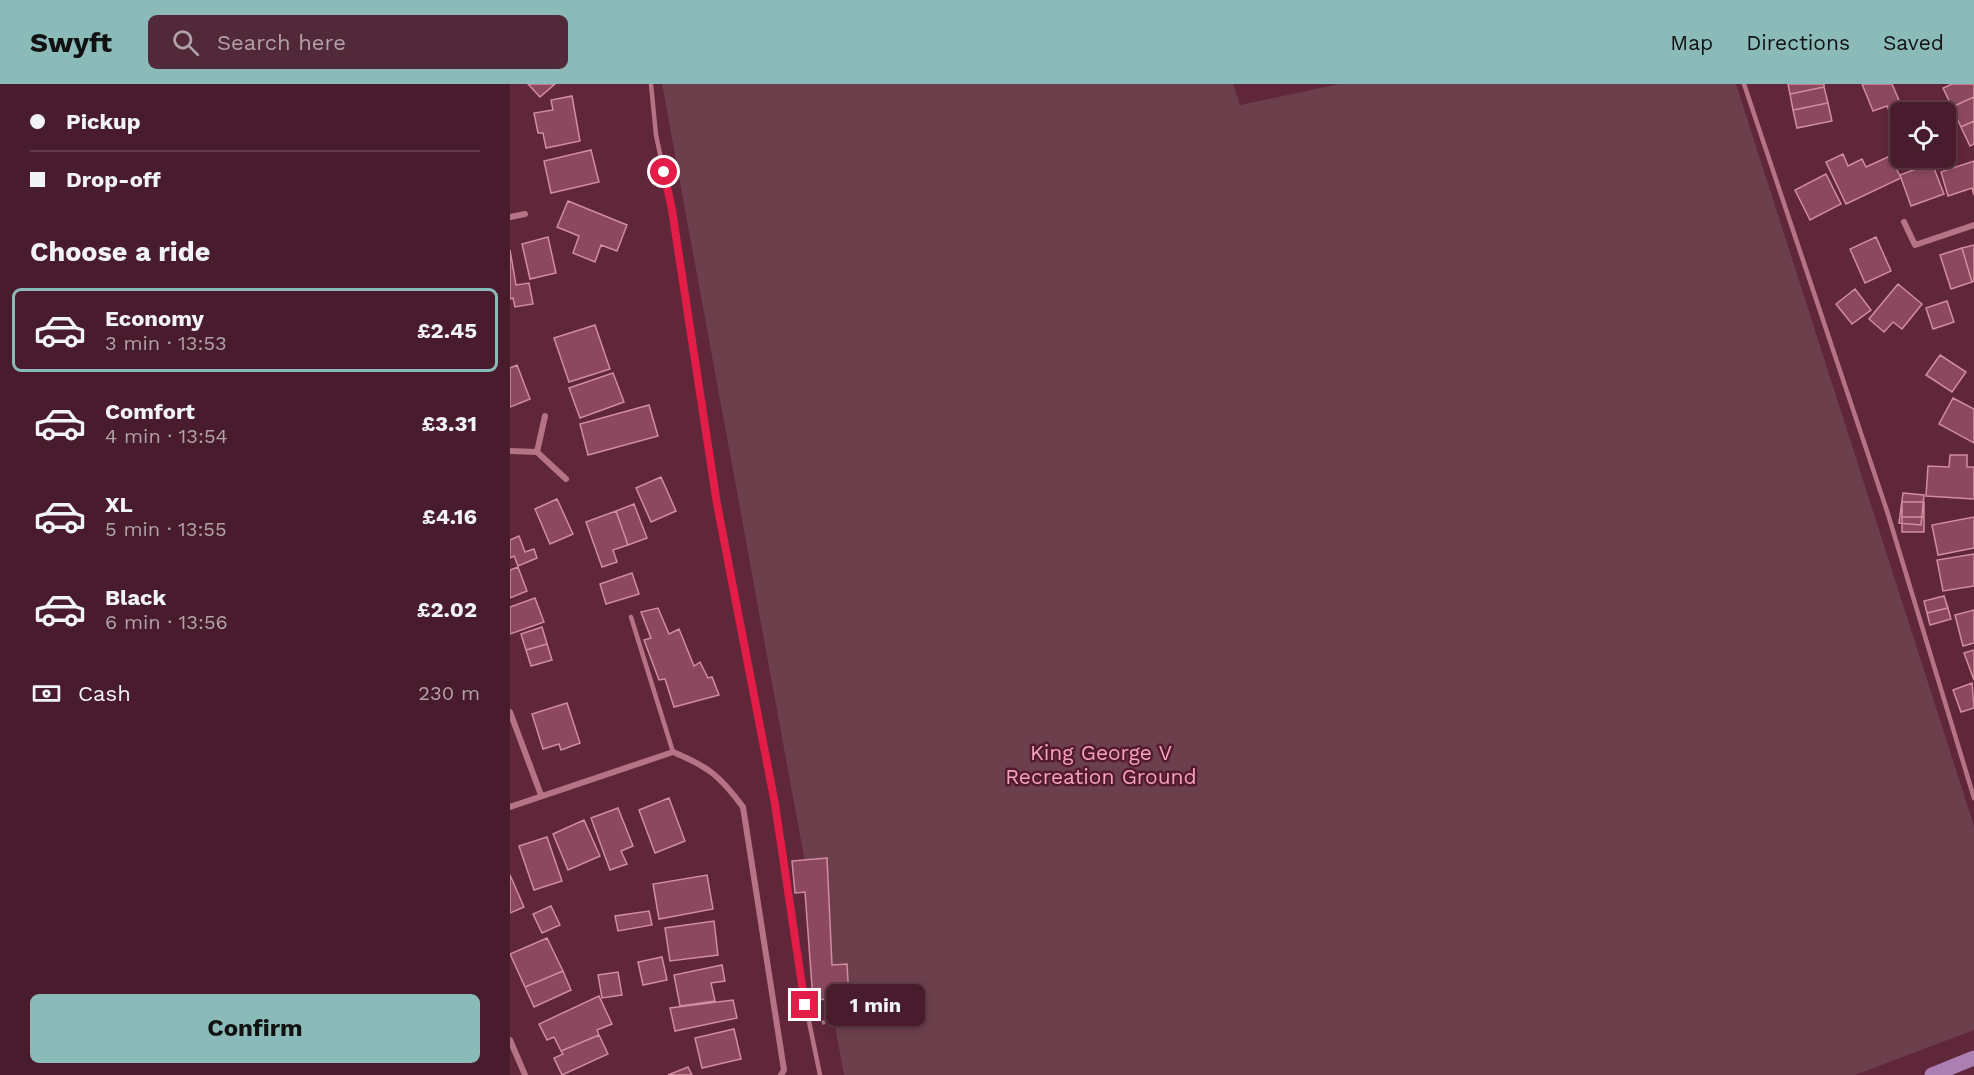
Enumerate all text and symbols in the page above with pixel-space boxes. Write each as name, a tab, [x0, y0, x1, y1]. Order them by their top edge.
search box	[148, 15, 568, 69]
text: Swyft	[30, 26, 112, 59]
icon: search	[169, 26, 202, 59]
text: Search here	[217, 30, 346, 55]
text: Map	[1670, 30, 1713, 55]
text: Directions	[1746, 30, 1850, 55]
text: Saved	[1883, 30, 1944, 55]
map controls	[1890, 102, 1956, 168]
button: locate	[1890, 102, 1956, 168]
text: Pickup	[66, 109, 141, 134]
route start	[650, 158, 677, 185]
text: Drop-off	[66, 167, 161, 192]
text: Choose a ride	[30, 236, 210, 268]
icon: car	[33, 303, 87, 357]
text: Economy	[105, 306, 204, 331]
text: £2.45	[417, 318, 477, 343]
text: 3 min · 13:53	[105, 331, 227, 355]
icon: car	[33, 396, 87, 450]
text: Comfort	[105, 399, 195, 424]
text: £3.31	[421, 411, 477, 436]
text: 4 min · 13:54	[105, 424, 228, 448]
icon: car	[33, 489, 87, 543]
text: XL	[105, 492, 133, 517]
text: £4.16	[422, 504, 477, 529]
text: 5 min · 13:55	[105, 517, 227, 541]
icon: car	[33, 582, 87, 636]
text: Black	[105, 585, 166, 610]
text: £2.02	[417, 597, 477, 622]
text: 6 min · 13:56	[105, 610, 228, 634]
icon: cash	[30, 677, 63, 710]
text: Cash	[78, 681, 131, 706]
text: 230 m	[418, 681, 480, 705]
park label: King George V Recreation Ground	[1005, 740, 1197, 789]
callout: 1 min	[826, 984, 925, 1026]
route end	[791, 991, 818, 1018]
text: 1 min	[850, 993, 901, 1017]
button: Confirm	[30, 994, 480, 1063]

